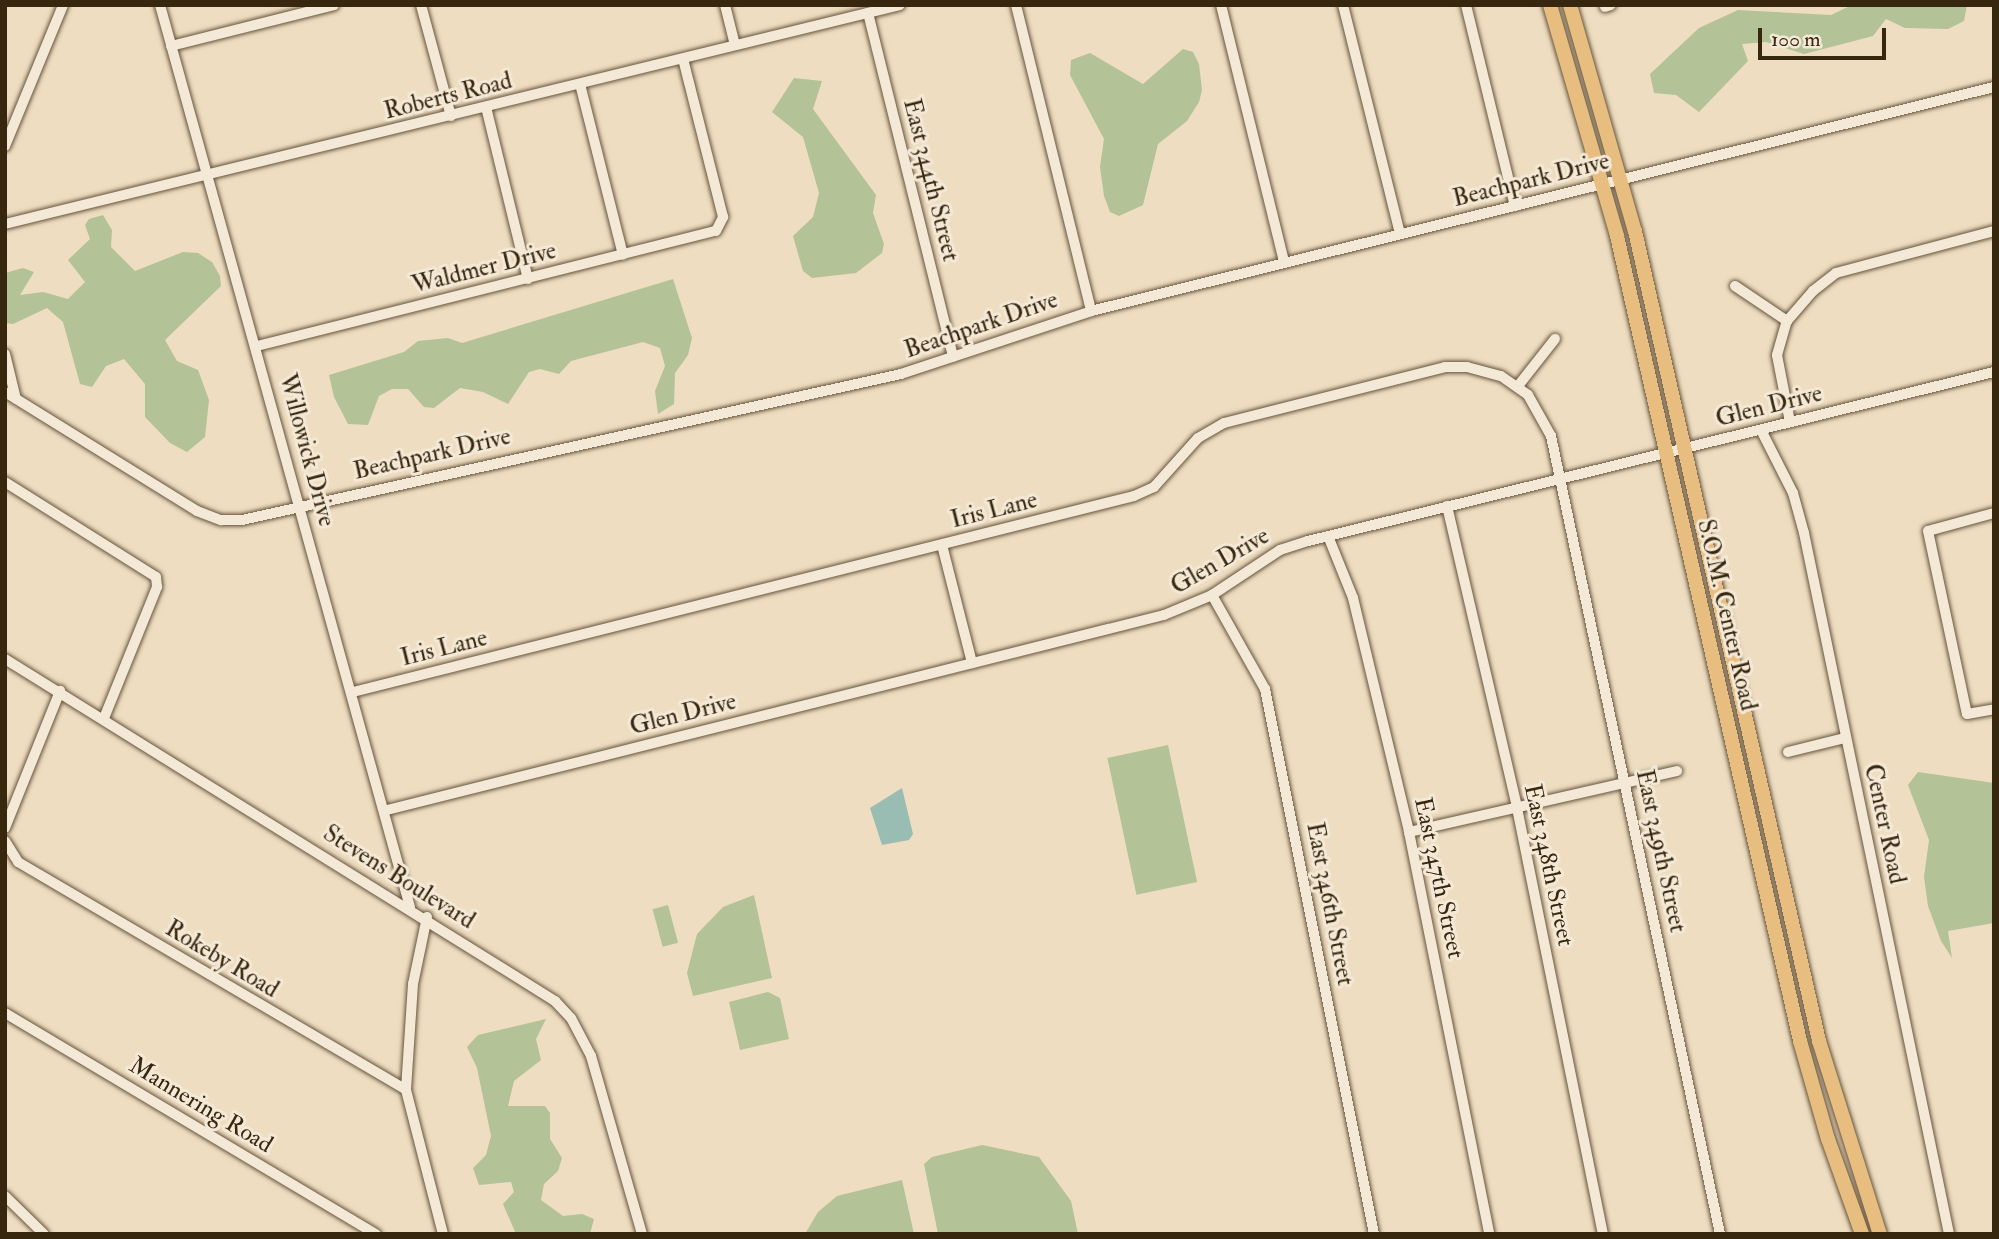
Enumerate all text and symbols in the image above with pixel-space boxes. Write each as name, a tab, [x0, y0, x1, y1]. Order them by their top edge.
scale bar	[1761, 14, 1889, 58]
text: 100 m	[1771, 26, 1821, 53]
street label: Roberts Road	[381, 66, 515, 126]
street label: East 344th Street	[897, 96, 965, 264]
street label: Beachpark Drive	[1450, 147, 1612, 213]
street label: Waldmer Drive	[409, 236, 559, 300]
street label: Beachpark Drive	[901, 285, 1061, 365]
street label: Willowick Drive	[273, 371, 341, 529]
street label: Glen Drive	[1713, 379, 1825, 433]
street label: Beachpark Drive	[351, 422, 513, 486]
street label: Iris Lane	[948, 485, 1040, 535]
street label: S.O.M. Center Road	[1691, 517, 1763, 713]
street label: Glen Drive	[1166, 521, 1274, 601]
street label: Iris Lane	[398, 623, 490, 673]
street label: Glen Drive	[627, 687, 739, 741]
street label: Center Road	[1858, 761, 1912, 887]
street label: East 349th Street	[1630, 767, 1692, 935]
street label: East 348th Street	[1518, 781, 1580, 949]
street label: East 347th Street	[1408, 795, 1470, 961]
street label: Stevens Boulevard	[318, 819, 480, 935]
street label: East 346th Street	[1300, 820, 1360, 988]
street label: Rokeby Road	[160, 914, 284, 1004]
street label: Mannering Road	[124, 1051, 278, 1159]

